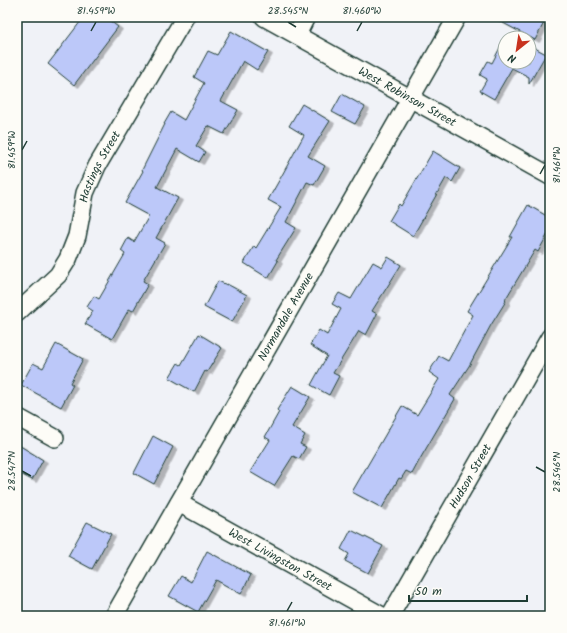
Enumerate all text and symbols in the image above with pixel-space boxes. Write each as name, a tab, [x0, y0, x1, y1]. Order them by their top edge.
text: 81.459°W	[77, 3, 115, 19]
text: 28.545°N	[268, 3, 309, 19]
text: 81.460°W	[343, 3, 382, 19]
north arrow	[497, 30, 537, 70]
text: N	[505, 48, 520, 67]
street label: West Robinson Street	[355, 62, 460, 132]
street label: Hastings Street	[74, 127, 126, 204]
text: 81.459°W	[4, 131, 20, 169]
text: 81.461°W	[549, 146, 565, 183]
street label: Normandale Avenue	[253, 269, 319, 365]
street label: Hudson Street	[444, 440, 497, 513]
text: 28.547°N	[4, 451, 20, 491]
text: 28.546°N	[549, 451, 565, 492]
street label: West Livingston Street	[225, 523, 336, 596]
scale bar	[409, 577, 527, 603]
text: 50 m	[415, 582, 442, 601]
text: 81.461°W	[269, 615, 306, 631]

